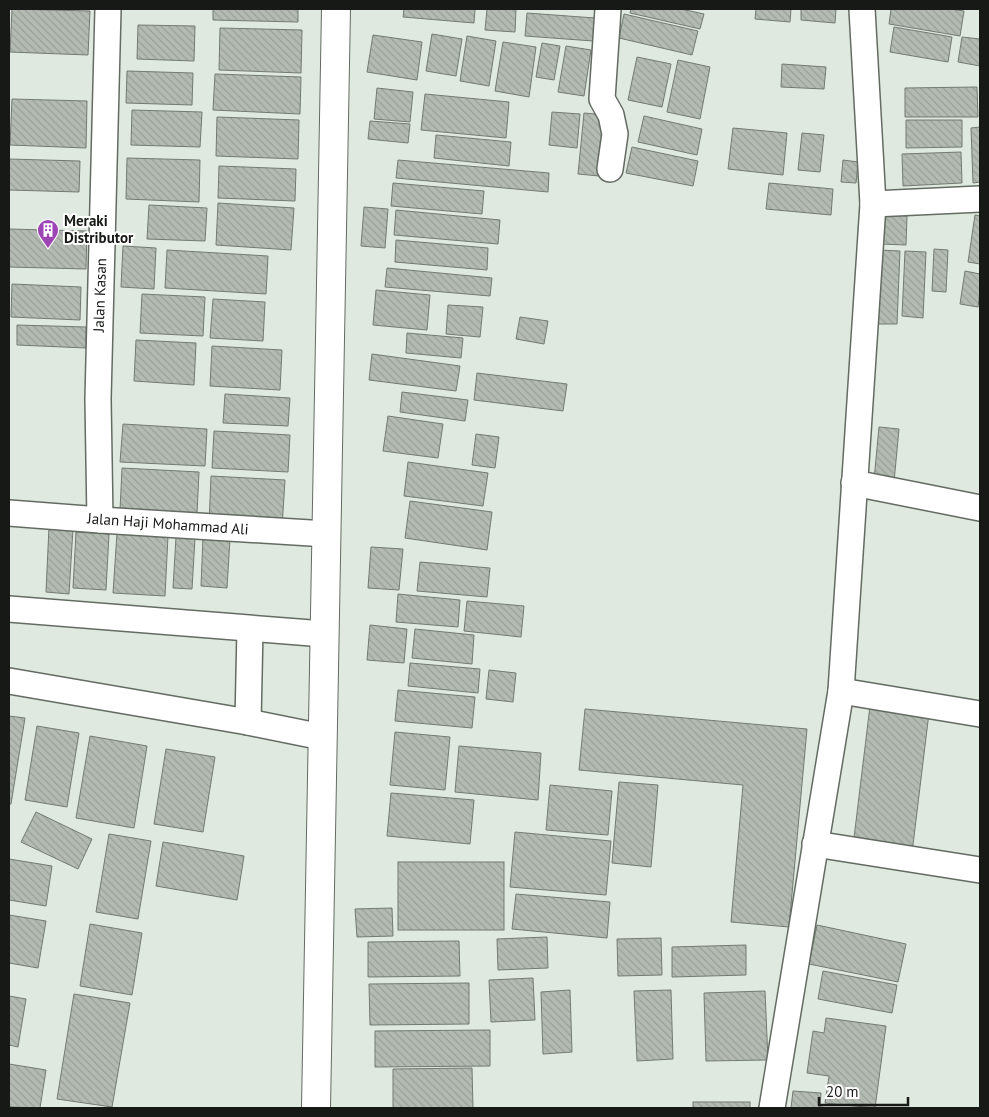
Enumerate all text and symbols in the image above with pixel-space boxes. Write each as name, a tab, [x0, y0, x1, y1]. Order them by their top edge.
place label: Meraki Distributor	[64, 211, 134, 247]
building icon: Meraki Distributor	[36, 218, 60, 249]
street label: Jalan Kasan	[89, 258, 110, 333]
street label: Jalan Haji Mohammad Ali	[86, 508, 249, 539]
scale bar	[819, 1074, 908, 1106]
text: 20 m	[826, 1082, 859, 1101]

